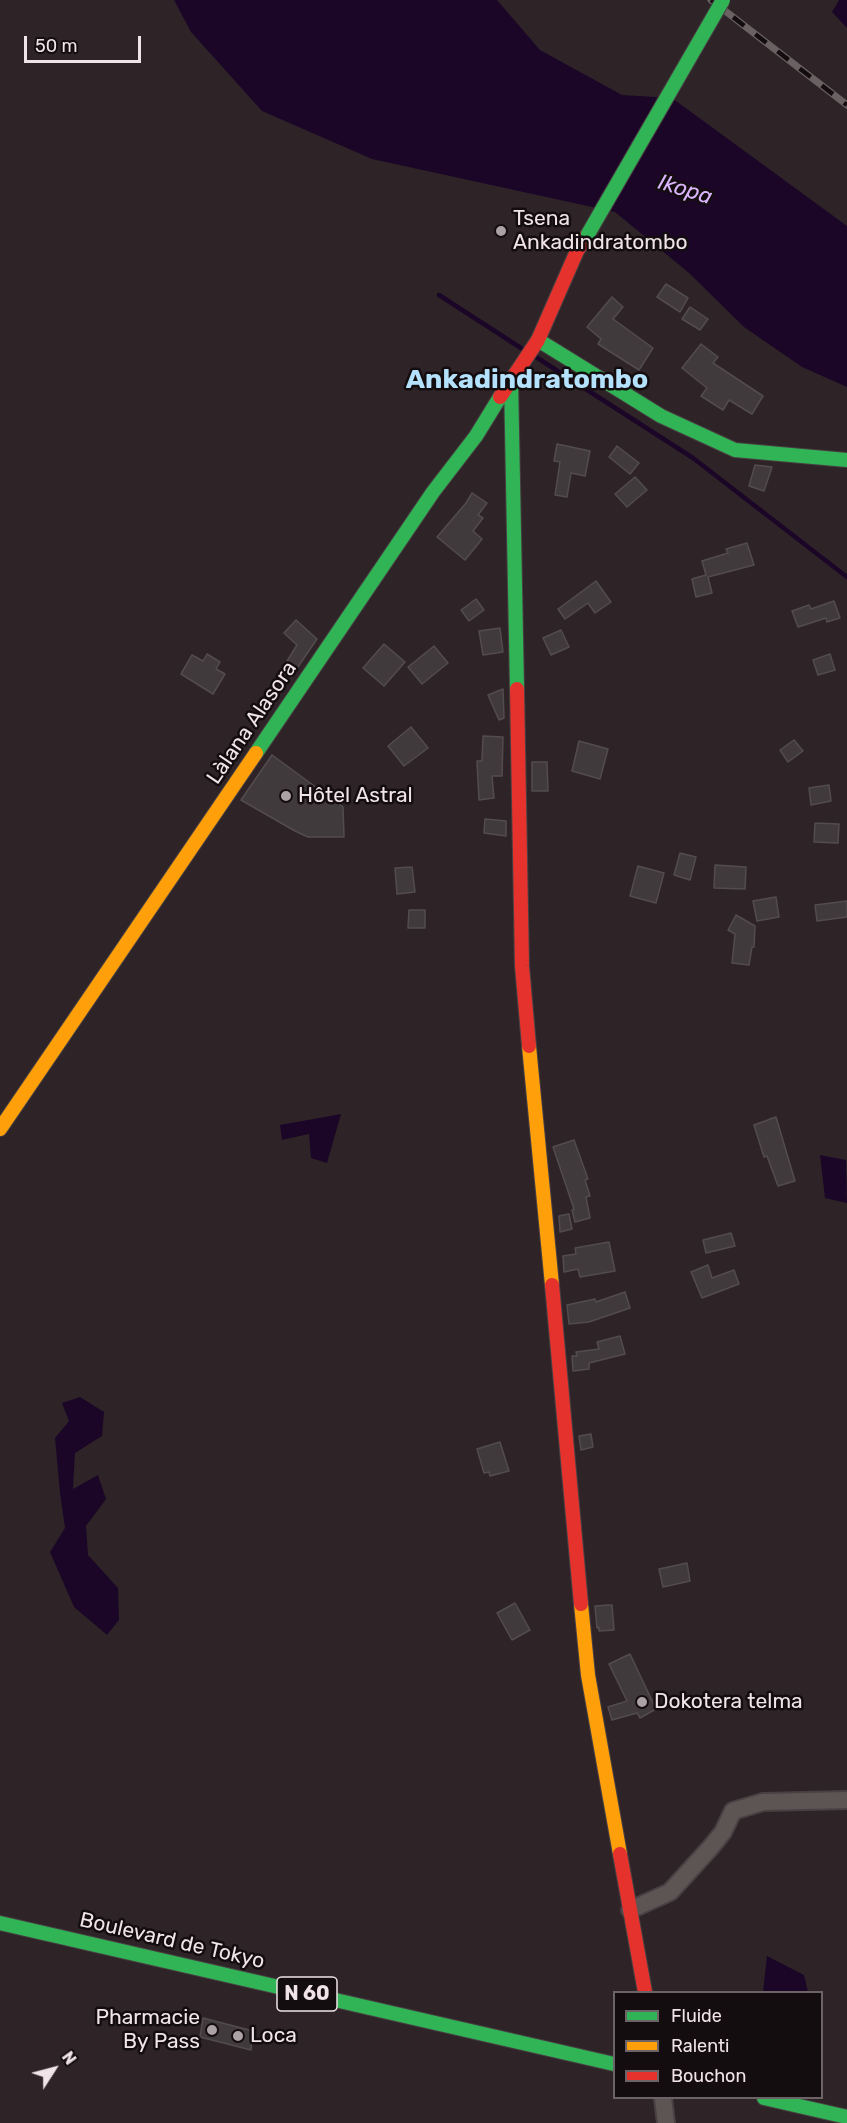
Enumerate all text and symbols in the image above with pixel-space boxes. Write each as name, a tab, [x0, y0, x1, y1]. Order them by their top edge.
scale bar	[27, 24, 144, 62]
text: 50 m	[35, 35, 78, 57]
water label: Ikopa	[655, 169, 715, 211]
place label: Tsena Ankadindratombo	[513, 206, 688, 256]
marker: Tsena Ankadindratombo	[494, 224, 508, 238]
district label: Ankadindratombo	[406, 364, 648, 396]
street label: Làlana Alasora	[202, 657, 302, 789]
place label: Hôtel Astral	[298, 783, 413, 809]
marker: Hôtel Astral	[279, 789, 293, 803]
place label: Dokotera telma	[654, 1689, 803, 1715]
marker: Dokotera telma	[635, 1695, 649, 1709]
street label: Boulevard de Tokyo	[77, 1907, 267, 1975]
road number: N 60	[277, 1977, 337, 2011]
legend	[613, 1991, 823, 2099]
place label: Pharmacie By Pass	[95, 2005, 200, 2055]
text: Fluide	[671, 2005, 722, 2027]
marker: Pharmacie By Pass	[205, 2023, 219, 2037]
place label: Loca	[250, 2023, 297, 2049]
marker: Loca	[231, 2029, 245, 2043]
text: Ralenti	[671, 2035, 729, 2057]
north arrow	[24, 2039, 84, 2099]
text: N	[58, 2048, 80, 2068]
text: Bouchon	[671, 2065, 746, 2087]

